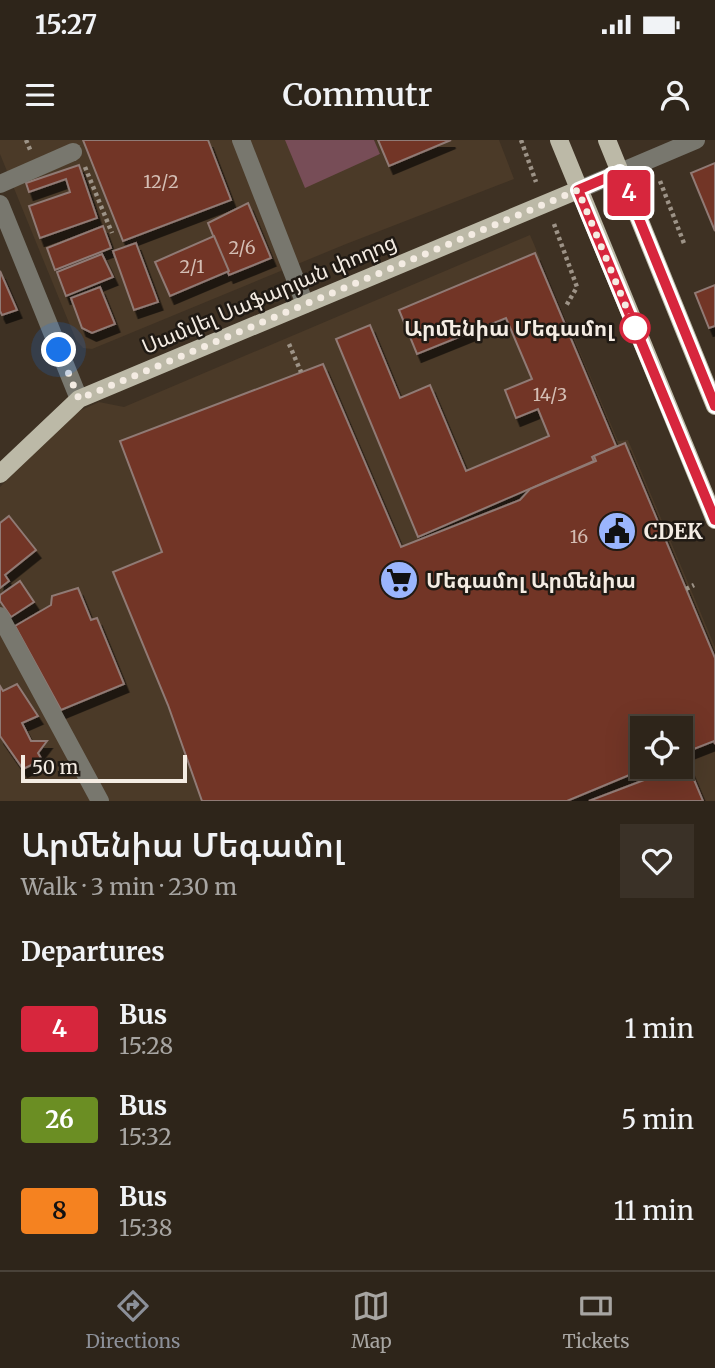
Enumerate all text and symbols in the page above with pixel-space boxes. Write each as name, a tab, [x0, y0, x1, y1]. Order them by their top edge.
text: 15:27	[35, 8, 97, 41]
text: Commutr	[283, 75, 432, 115]
icon: menu	[21, 76, 59, 114]
icon: person	[656, 76, 694, 114]
house number: 12/2	[143, 170, 179, 193]
line badge: 4	[606, 170, 652, 216]
text: 4	[621, 177, 637, 208]
street label: Սամվել Սաֆարյան փողոց	[137, 228, 401, 360]
house number: 2/6	[228, 236, 256, 259]
house number: 2/1	[180, 255, 205, 278]
marker: Արմենիա Մեգամոլ	[620, 313, 650, 343]
place label: Արմենիա Մեգամոլ	[404, 315, 615, 342]
your location	[41, 332, 76, 367]
house number: 14/3	[533, 383, 567, 406]
public building icon: CDEK	[596, 510, 638, 552]
place label: CDEK	[644, 518, 703, 545]
house number: 16	[570, 525, 588, 548]
supermarket icon: Մեգամոլ Արմենիա	[378, 559, 420, 601]
place label: Մեգամոլ Արմենիա	[426, 567, 636, 594]
map controls	[630, 716, 693, 779]
button: locate	[630, 716, 693, 779]
scale bar	[21, 752, 187, 784]
text: 50 m	[32, 755, 78, 779]
button: heart	[620, 824, 694, 898]
text: Արմենիա Մեգամոլ	[21, 825, 344, 866]
text: Walk · 3 min · 230 m	[21, 872, 237, 901]
text: Departures	[21, 935, 165, 968]
text: Bus	[119, 998, 167, 1031]
text: 1 min	[625, 1012, 694, 1045]
text: 4	[52, 1013, 67, 1044]
text: 15:28	[119, 1031, 173, 1060]
text: Bus	[119, 1089, 167, 1122]
text: 5 min	[621, 1103, 694, 1136]
text: 26	[45, 1104, 74, 1135]
text: 15:32	[119, 1122, 172, 1151]
text: Bus	[119, 1180, 167, 1213]
text: 11 min	[614, 1194, 694, 1227]
text: 8	[52, 1195, 67, 1226]
text: 15:38	[119, 1213, 172, 1242]
tab: Directions	[85, 1287, 180, 1353]
tab: Map	[351, 1287, 392, 1353]
tab: Tickets	[563, 1287, 630, 1353]

